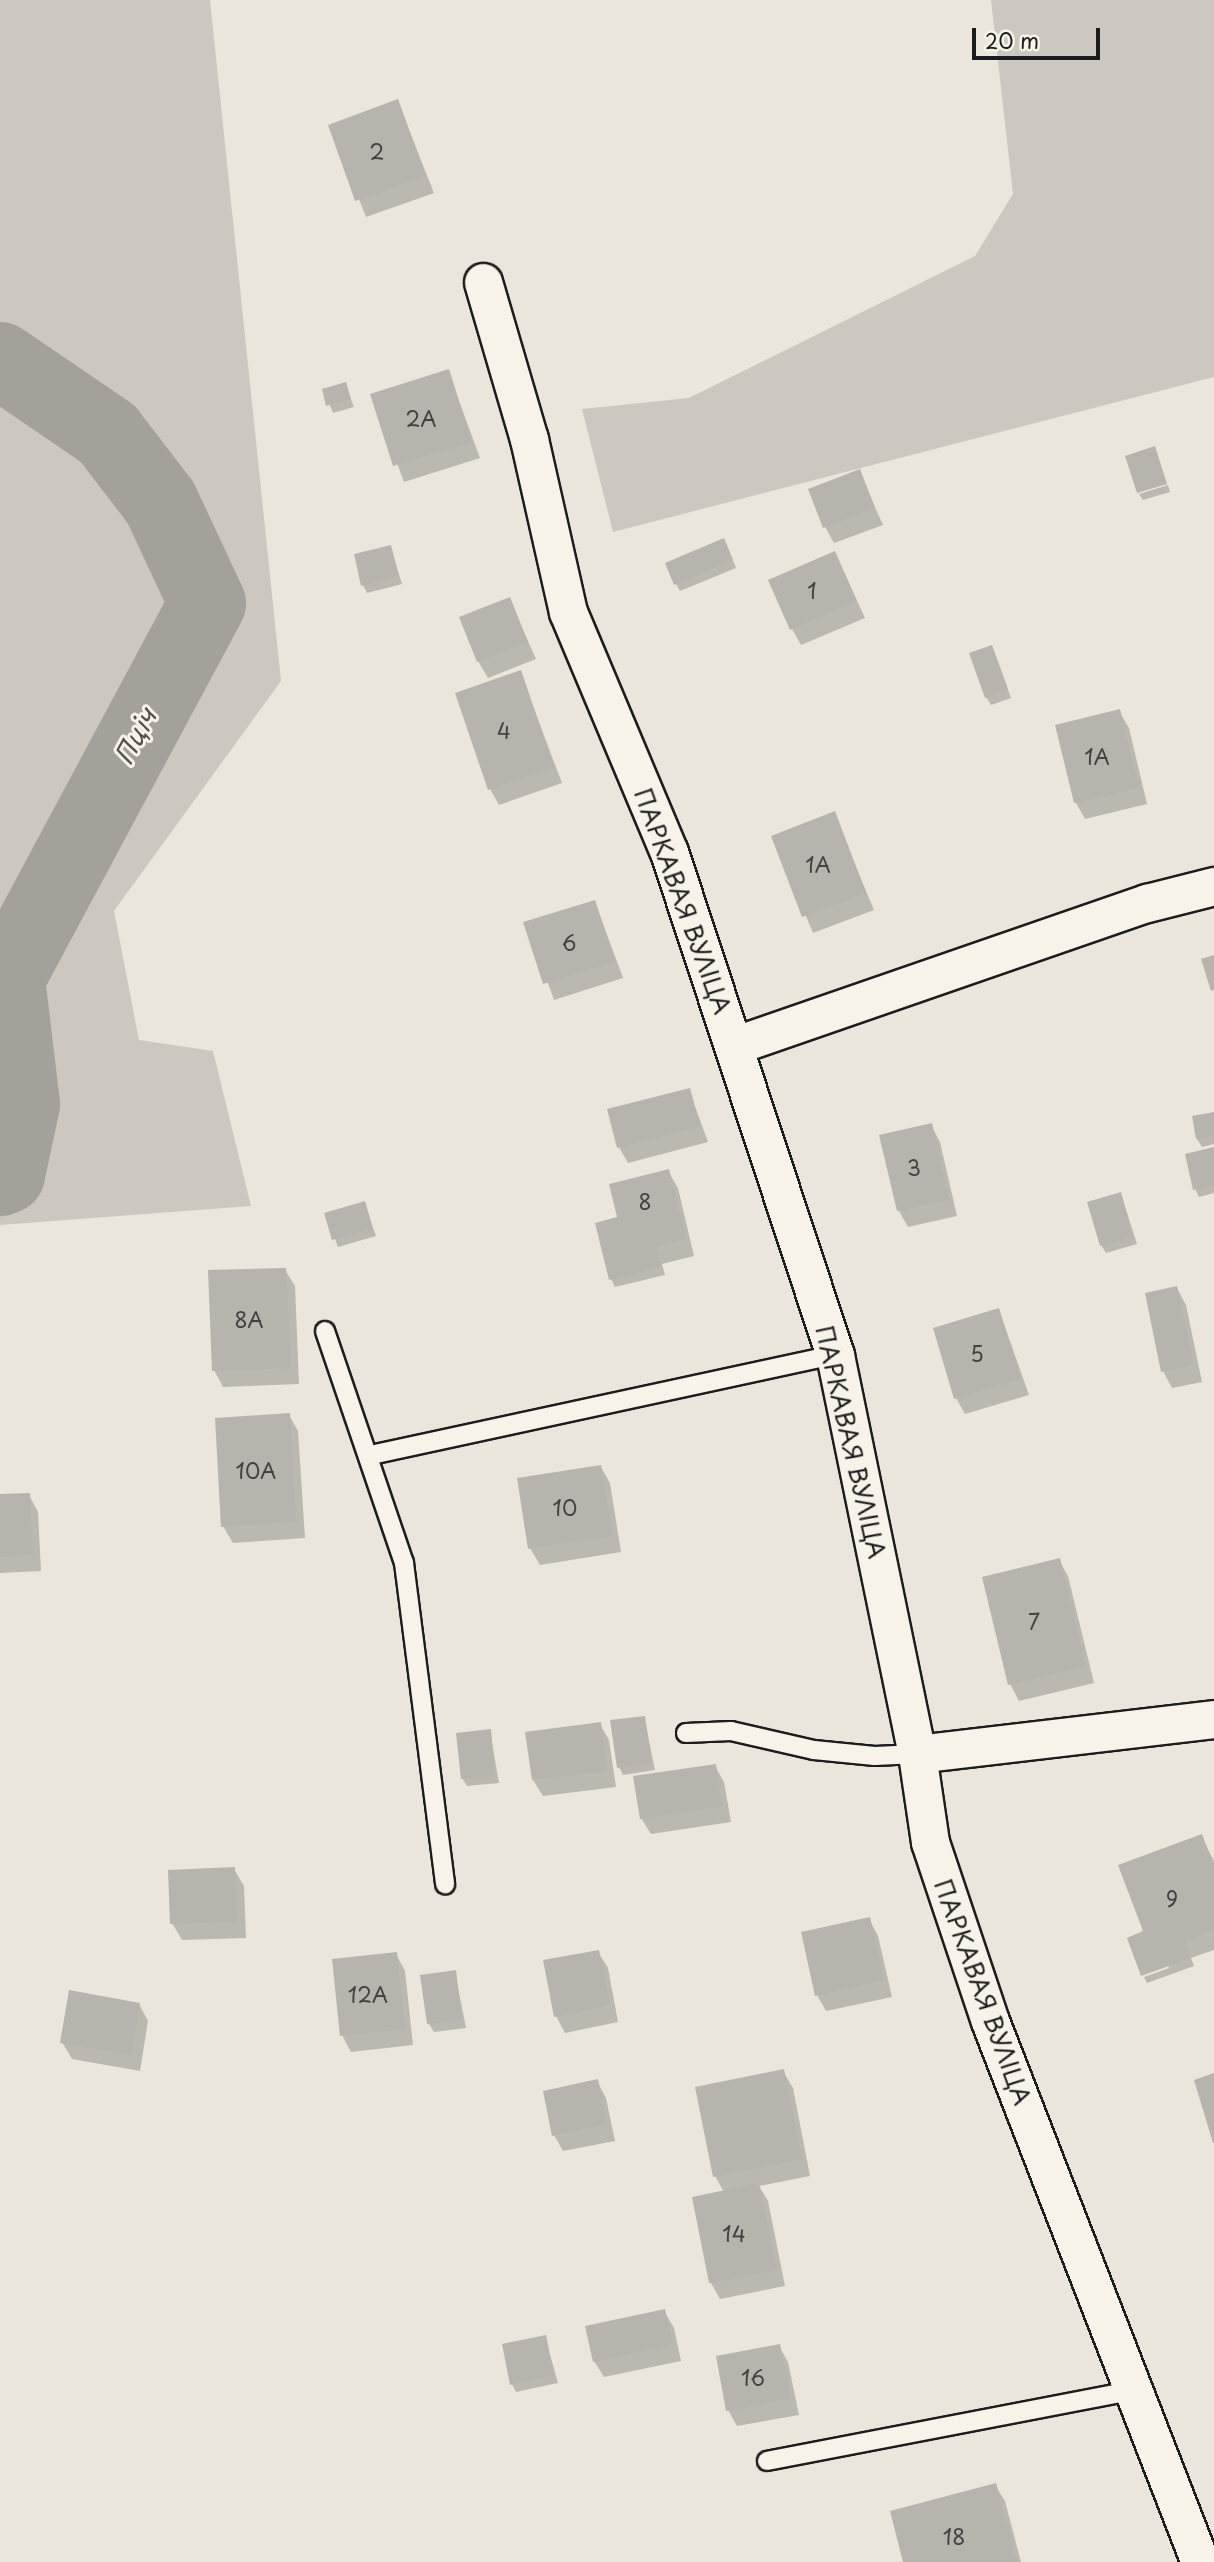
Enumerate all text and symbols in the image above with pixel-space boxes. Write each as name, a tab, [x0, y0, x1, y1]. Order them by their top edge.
scale bar	[976, 14, 1104, 58]
text: 20 m	[985, 24, 1039, 56]
house number: 2	[370, 138, 384, 164]
house number: 2А	[406, 405, 436, 431]
house number: 1	[807, 577, 817, 603]
water label: Пціч	[107, 703, 163, 769]
house number: 4	[497, 717, 511, 743]
house number: 1А	[1084, 743, 1110, 769]
street label: ПАРКАВАЯ ВУЛІЦА	[629, 784, 737, 1018]
house number: 1А	[805, 851, 831, 877]
house number: 6	[562, 929, 576, 955]
house number: 3	[907, 1154, 921, 1180]
house number: 8	[638, 1188, 652, 1214]
house number: 8А	[234, 1306, 264, 1332]
street label: ПАРКАВАЯ ВУЛІЦА	[810, 1323, 892, 1561]
house number: 5	[970, 1340, 984, 1366]
house number: 10А	[236, 1457, 276, 1483]
house number: 10	[553, 1494, 577, 1520]
house number: 7	[1028, 1608, 1040, 1634]
street label: ПАРКАВАЯ ВУЛІЦА	[929, 1875, 1037, 2109]
house number: 9	[1166, 1885, 1178, 1911]
house number: 12А	[348, 1981, 388, 2007]
house number: 14	[722, 2220, 746, 2246]
house number: 16	[741, 2364, 765, 2390]
house number: 18	[943, 2523, 965, 2549]

